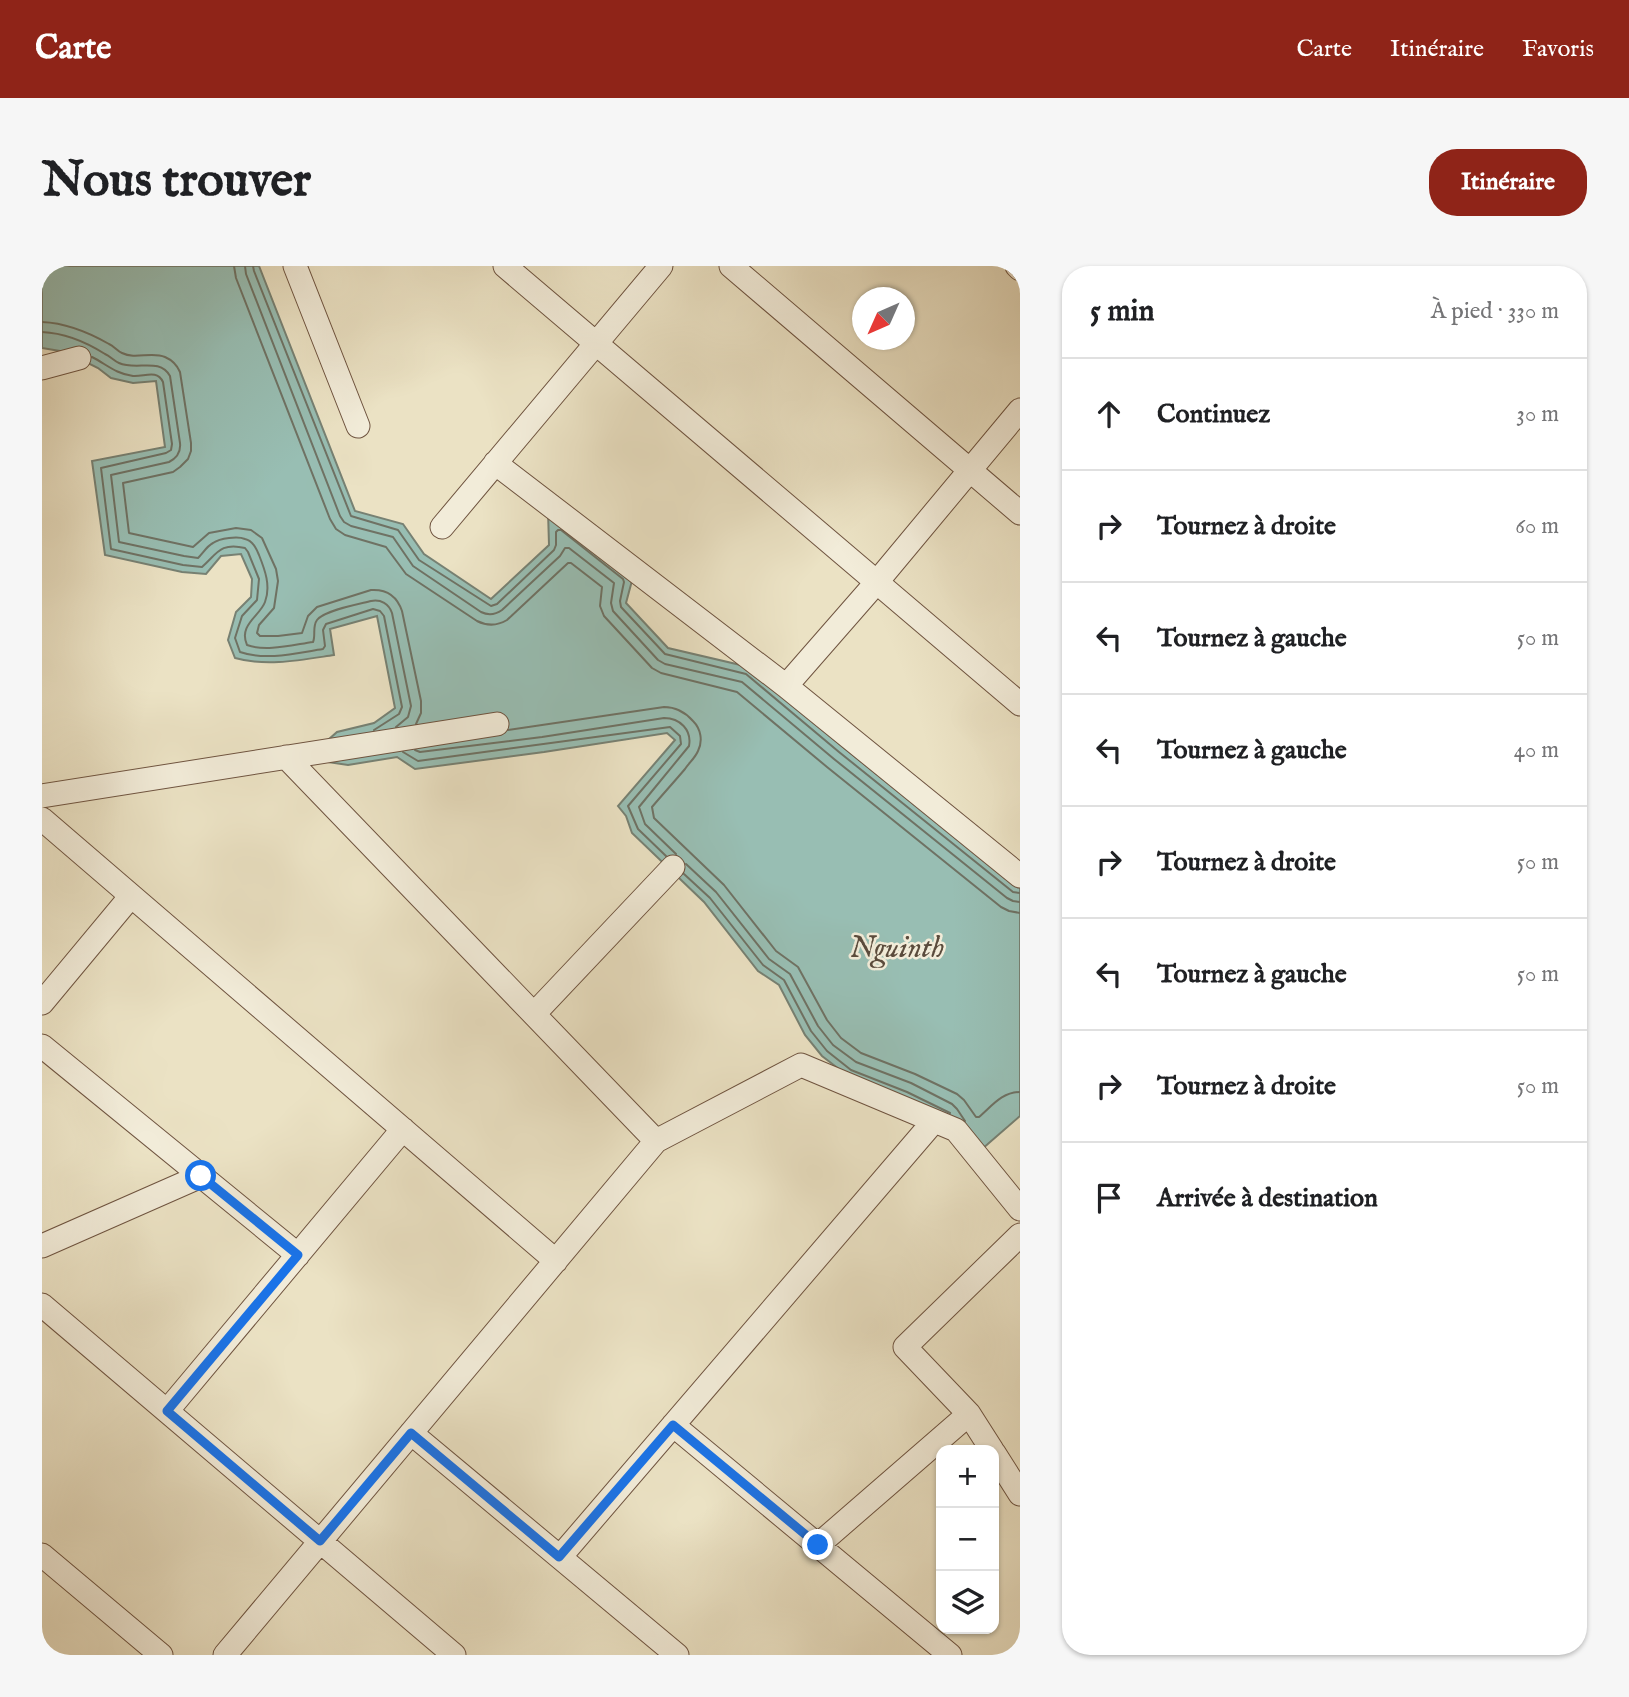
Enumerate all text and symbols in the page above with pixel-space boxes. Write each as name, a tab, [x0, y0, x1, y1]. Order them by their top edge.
text: Carte	[35, 28, 111, 70]
text: Carte	[1296, 34, 1352, 65]
text: Itinéraire	[1390, 34, 1484, 65]
text: Favoris	[1522, 34, 1594, 65]
button: Itinéraire	[1429, 149, 1587, 216]
text: Nous trouver	[42, 151, 311, 213]
north arrow	[852, 287, 915, 350]
text: 5 min	[1090, 293, 1155, 331]
text: À pied · 330 m	[1431, 297, 1559, 326]
icon: ahead	[1090, 395, 1128, 433]
text: Continuez	[1157, 398, 1270, 431]
text: 30 m	[1516, 400, 1559, 429]
icon: right	[1090, 507, 1128, 545]
text: Tournez à droite	[1157, 510, 1336, 543]
text: 60 m	[1515, 512, 1559, 541]
icon: left	[1090, 619, 1128, 657]
text: Tournez à gauche	[1157, 622, 1347, 655]
text: 50 m	[1517, 624, 1559, 653]
icon: left	[1090, 731, 1128, 769]
text: Tournez à gauche	[1157, 734, 1347, 767]
text: 40 m	[1514, 736, 1559, 765]
icon: right	[1090, 843, 1128, 881]
text: Tournez à droite	[1157, 846, 1336, 879]
text: 50 m	[1517, 848, 1559, 877]
water label: Nguinth	[850, 930, 944, 968]
icon: left	[1090, 955, 1128, 993]
text: Tournez à gauche	[1157, 958, 1347, 991]
text: 50 m	[1517, 960, 1559, 989]
icon: right	[1090, 1067, 1128, 1105]
text: Tournez à droite	[1157, 1070, 1336, 1103]
text: 50 m	[1517, 1072, 1559, 1101]
route start	[185, 1160, 216, 1191]
icon: arrive	[1090, 1179, 1128, 1217]
text: Arrivée à destination	[1157, 1182, 1378, 1215]
map controls	[936, 1445, 999, 1634]
button: +	[936, 1445, 999, 1508]
button: −	[936, 1508, 999, 1571]
route end	[802, 1529, 833, 1560]
button: layers	[936, 1571, 999, 1634]

